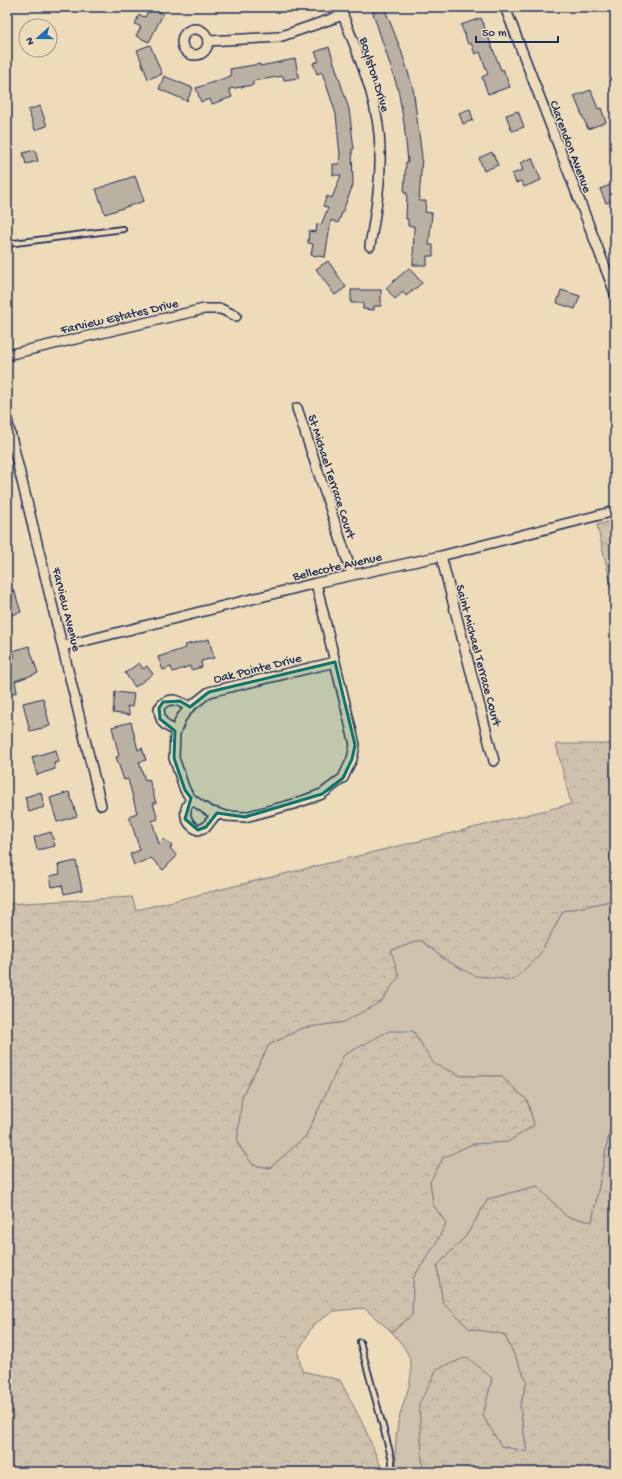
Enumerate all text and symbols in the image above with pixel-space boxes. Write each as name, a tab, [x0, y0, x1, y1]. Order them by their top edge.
north arrow	[18, 18, 58, 58]
scale bar	[476, 18, 558, 44]
text: 50 m	[482, 27, 507, 41]
text: N	[24, 35, 37, 46]
street label: Boylston Drive	[355, 35, 392, 114]
street label: Clarendon Avenue	[545, 99, 594, 195]
street label: Farview Estates Drive	[58, 297, 180, 339]
street label: St Michael Terrace Court	[303, 413, 358, 542]
street label: Bellecote Avenue	[290, 550, 384, 585]
street label: Farview Avenue	[48, 565, 83, 653]
street label: Saint Michael Terrace Court	[451, 583, 504, 730]
street label: Oak Pointe Drive	[212, 651, 303, 688]

